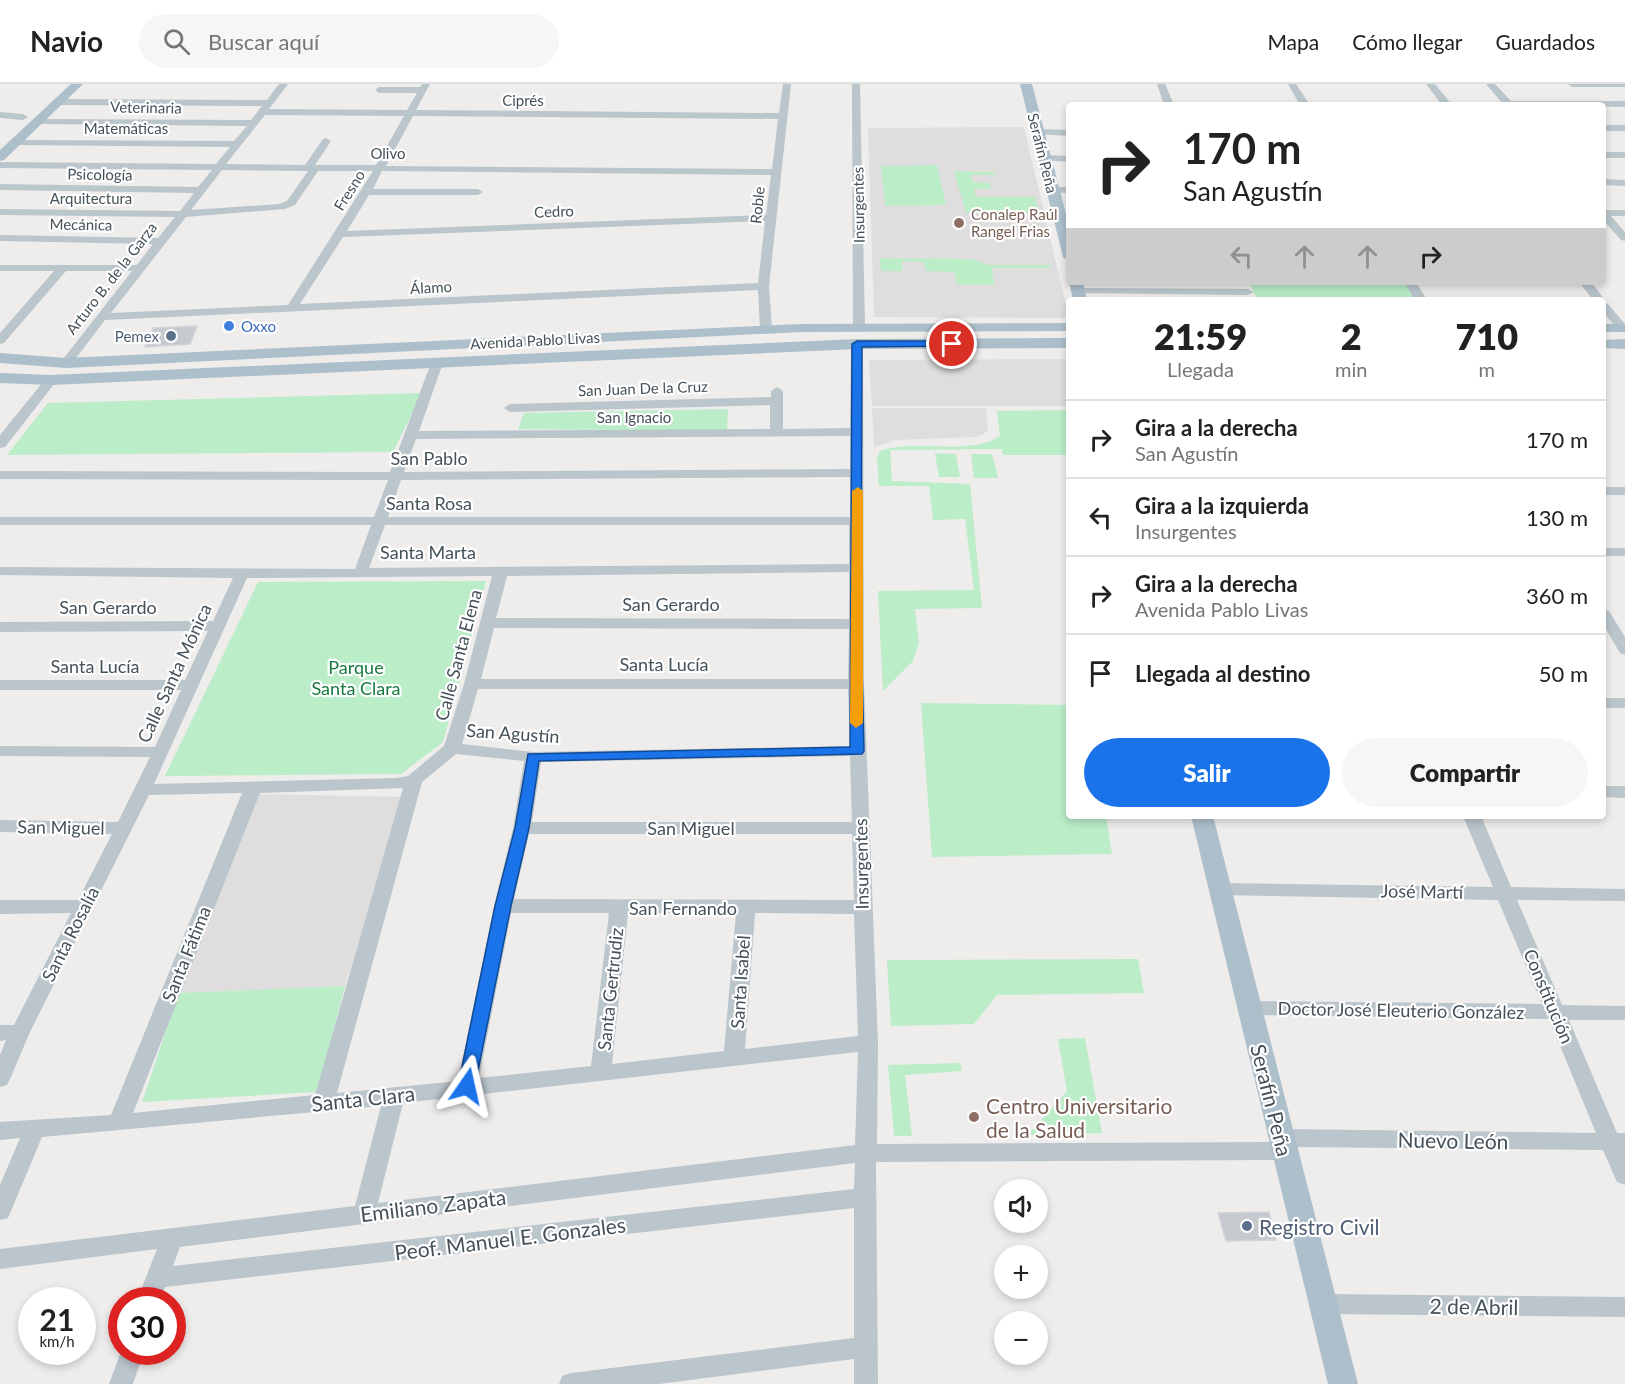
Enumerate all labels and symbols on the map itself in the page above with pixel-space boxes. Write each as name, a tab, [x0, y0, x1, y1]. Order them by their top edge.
street label: Ciprés	[502, 91, 544, 109]
street label: Veterinaria	[110, 97, 182, 117]
street label: Serafín Peña	[1024, 111, 1062, 195]
street label: Matemáticas	[84, 119, 168, 137]
street label: Olivo	[370, 144, 406, 162]
street label: Psicología	[67, 164, 133, 184]
street label: Fresno	[330, 166, 368, 214]
street label: Insurgentes	[848, 167, 868, 243]
street label: Roble	[746, 185, 768, 224]
street label: Arquitectura	[50, 189, 132, 207]
street label: Cedro	[534, 201, 574, 221]
place label: Conalep Raúl Rangel Frias	[971, 205, 1058, 240]
street label: Mecánica	[49, 214, 113, 234]
marker: Conalep Raúl Rangel Frias	[952, 216, 966, 230]
street label: Arturo B. de la Garza	[62, 218, 160, 338]
street label: Álamo	[410, 277, 452, 297]
place label: Oxxo	[241, 317, 276, 335]
pin	[926, 318, 977, 369]
marker: Oxxo	[222, 319, 236, 333]
place label: Pemex	[115, 327, 160, 345]
street label: Avenida Pablo Livas	[470, 328, 600, 352]
marker: Pemex	[164, 329, 178, 343]
street label: San Juan De la Cruz	[578, 377, 708, 399]
street label: San Ignacio	[597, 408, 671, 426]
street label: San Pablo	[390, 447, 468, 469]
street label: Santa Rosa	[386, 492, 472, 514]
street label: Santa Marta	[380, 541, 476, 563]
street label: Calle Santa Elena	[430, 587, 486, 723]
street label: San Gerardo	[622, 593, 720, 615]
street label: San Gerardo	[59, 596, 157, 618]
street label: Calle Santa Mónica	[132, 600, 216, 746]
street label: Santa Lucía	[619, 653, 709, 675]
street label: Santa Lucía	[50, 655, 140, 677]
park label: Parque Santa Clara	[311, 656, 401, 699]
street label: San Agustín	[466, 719, 560, 747]
street label: San Miguel	[17, 815, 105, 839]
street label: San Miguel	[647, 817, 735, 839]
street label: Insurgentes	[849, 818, 873, 910]
street label: José Martí	[1381, 879, 1464, 903]
street label: Santa Rosalía	[37, 883, 103, 985]
street label: San Fernando	[629, 897, 737, 919]
street label: Santa Fátima	[157, 903, 215, 1005]
street label: Santa Gertrudiz	[593, 927, 627, 1051]
street label: Santa Isabel	[726, 934, 754, 1030]
street label: Constitución	[1519, 945, 1579, 1047]
street label: Doctor José Eleuterio González	[1278, 997, 1524, 1023]
street label: Serafín Peña	[1246, 1041, 1298, 1159]
position arrow	[435, 1054, 499, 1118]
street label: Santa Clara	[310, 1080, 416, 1116]
place label: Centro Universitario de la Salud	[986, 1093, 1172, 1142]
marker: Centro Universitario de la Salud	[967, 1110, 981, 1124]
street label: Nuevo León	[1397, 1127, 1509, 1153]
street label: Emiliano Zapata	[359, 1184, 507, 1226]
street label: Peof. Manuel E. Gonzales	[393, 1211, 627, 1265]
place label: Registro Civil	[1259, 1214, 1380, 1239]
marker: Registro Civil	[1240, 1219, 1254, 1233]
speed limit sign: 30	[108, 1287, 186, 1365]
street label: 2 de Abril	[1429, 1293, 1519, 1319]

